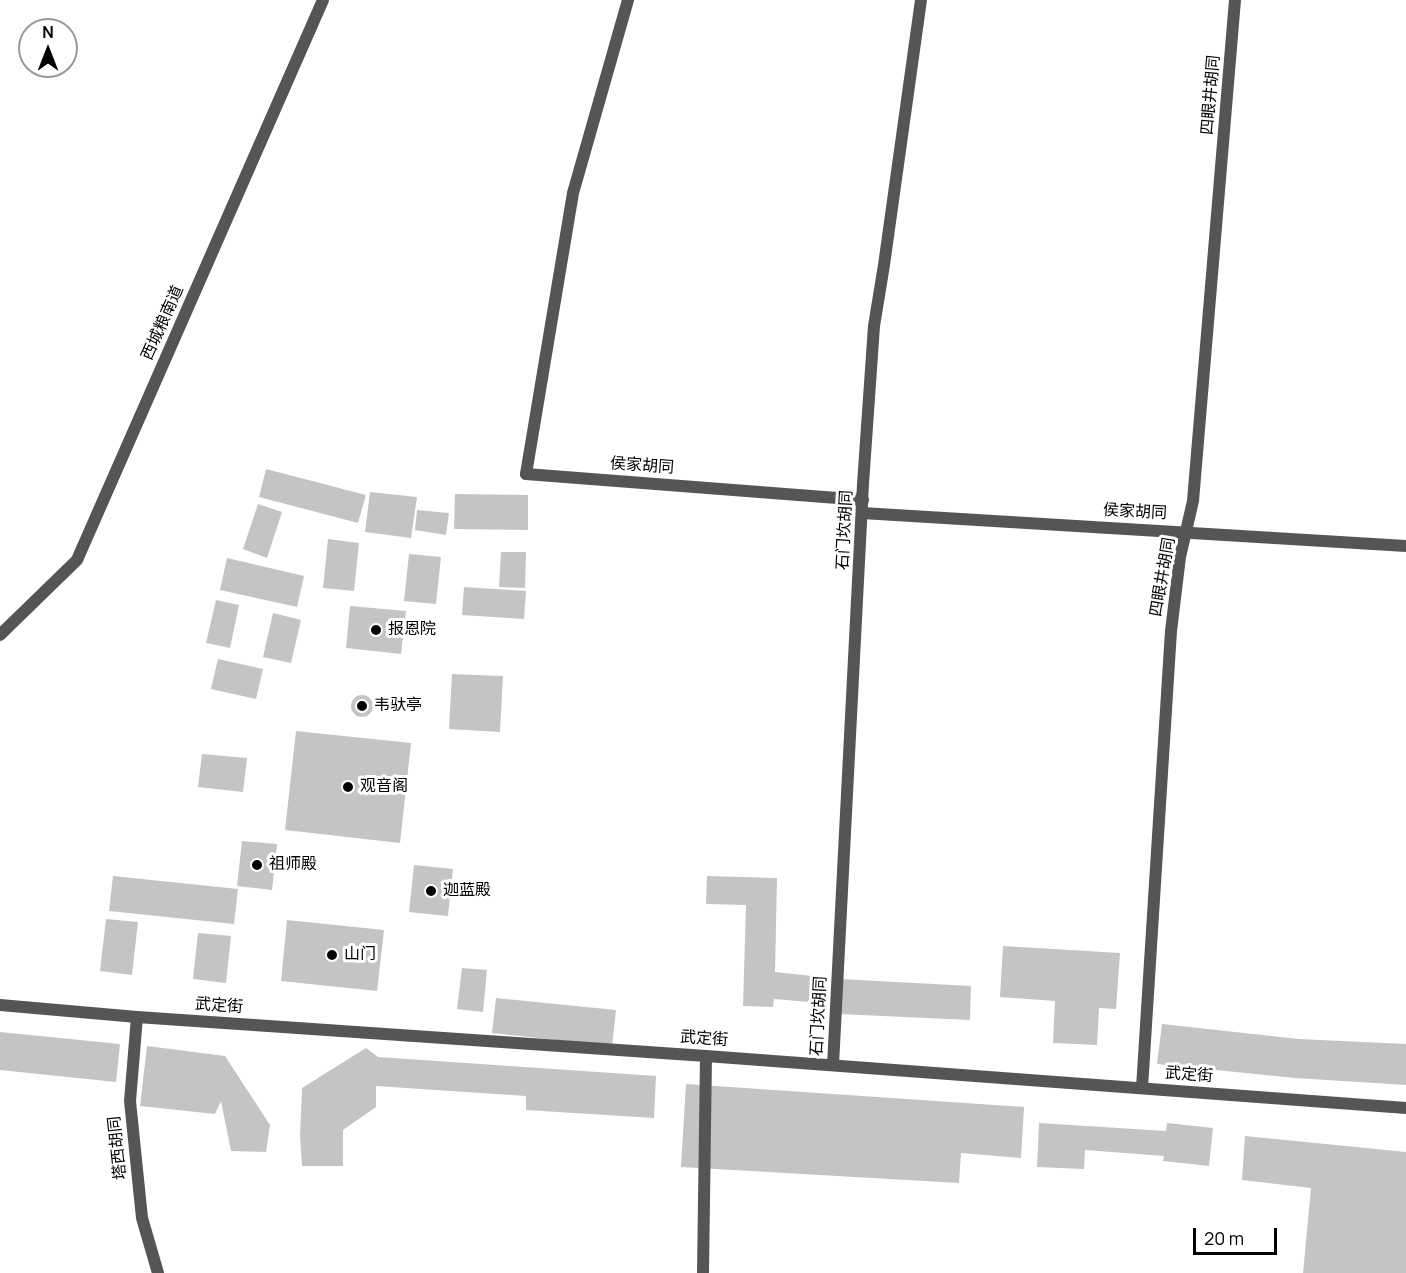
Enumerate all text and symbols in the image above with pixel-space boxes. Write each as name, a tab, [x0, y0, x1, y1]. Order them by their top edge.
north arrow	[18, 18, 78, 78]
text: N	[42, 21, 54, 43]
street label: 四眼井胡同	[1198, 54, 1224, 136]
street label: 西城粮南道	[138, 283, 188, 363]
street label: 侯家胡同	[609, 454, 675, 478]
street label: 石门坎胡同	[833, 490, 857, 570]
street label: 侯家胡同	[1103, 501, 1167, 523]
street label: 四眼井胡同	[1147, 536, 1179, 618]
place label: 报恩院	[388, 620, 436, 640]
marker: 报恩院	[369, 623, 383, 637]
place label: 韦驮亭	[374, 696, 422, 716]
marker: 韦驮亭	[355, 699, 369, 713]
place label: 观音阁	[360, 777, 408, 797]
marker: 观音阁	[341, 780, 355, 794]
place label: 祖师殿	[269, 855, 317, 875]
marker: 祖师殿	[250, 858, 264, 872]
place label: 迦蓝殿	[443, 881, 491, 901]
marker: 迦蓝殿	[424, 884, 438, 898]
place label: 山门	[344, 945, 376, 965]
marker: 山门	[325, 948, 339, 962]
street label: 石门坎胡同	[807, 976, 831, 1056]
street label: 武定街	[194, 995, 244, 1017]
street label: 武定街	[679, 1028, 729, 1050]
street label: 武定街	[1164, 1064, 1214, 1086]
street label: 塔西胡同	[105, 1115, 131, 1181]
scale bar	[1196, 1216, 1280, 1254]
text: 20 m	[1204, 1226, 1244, 1250]

